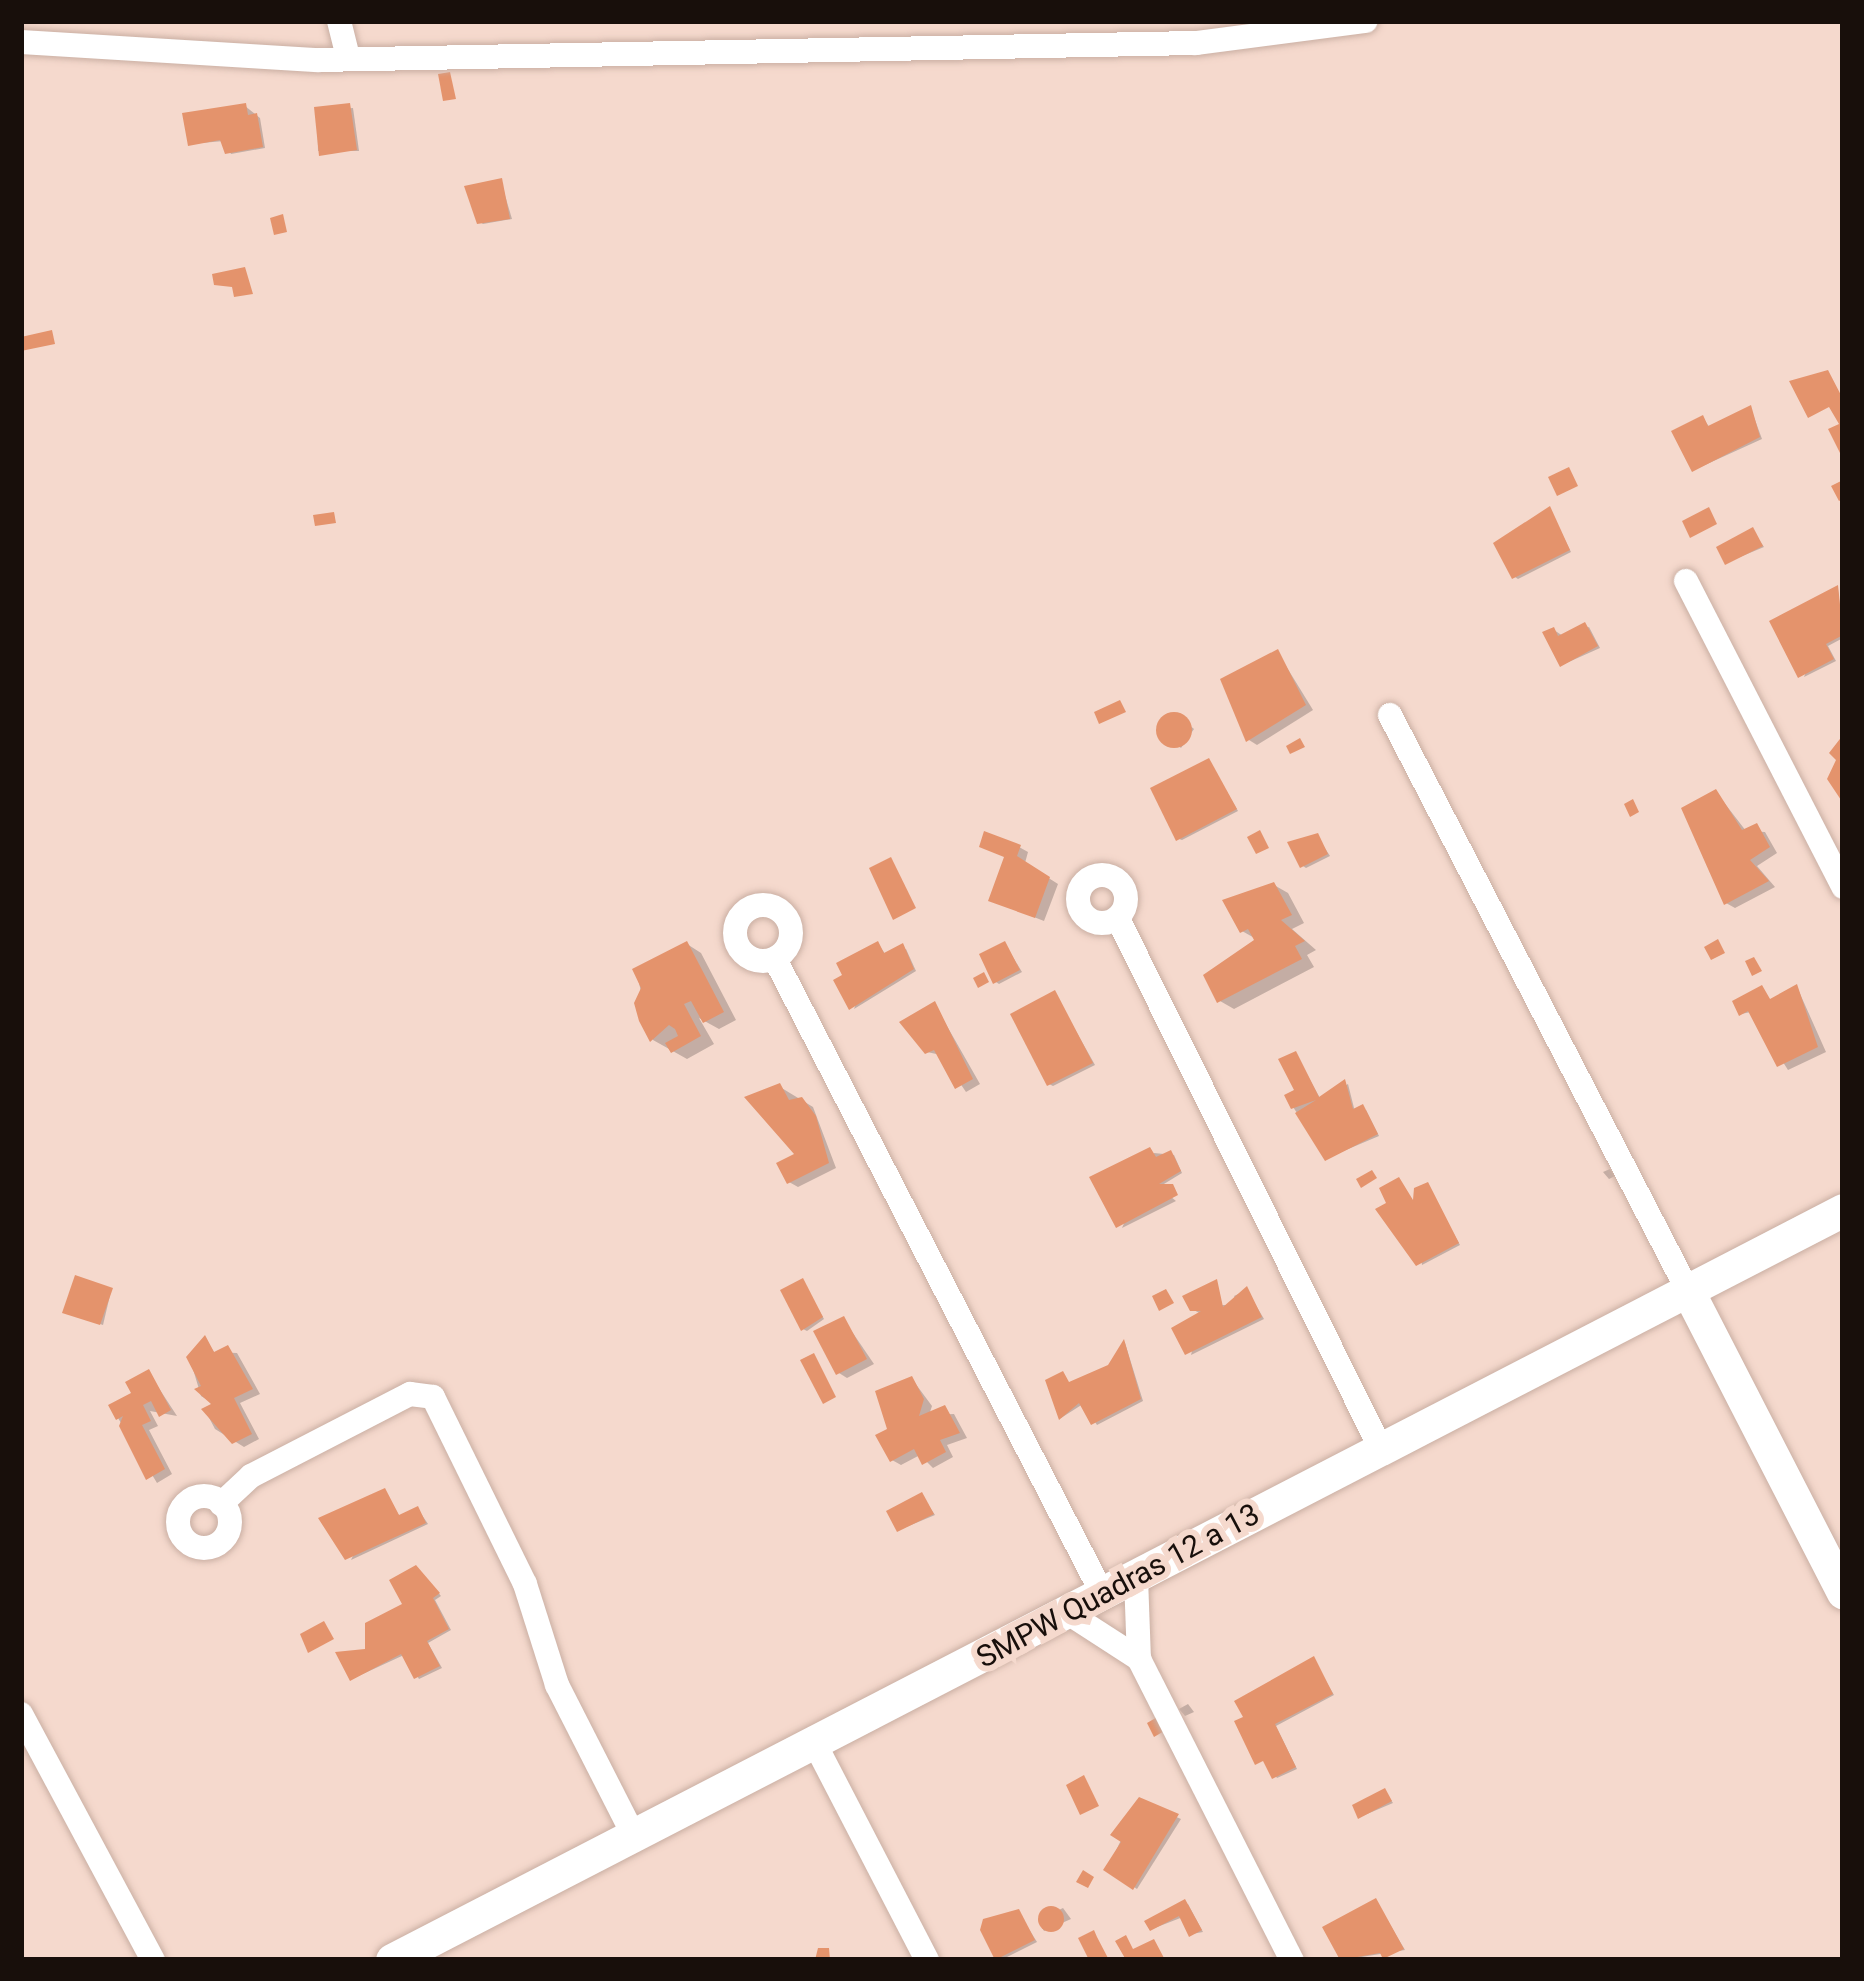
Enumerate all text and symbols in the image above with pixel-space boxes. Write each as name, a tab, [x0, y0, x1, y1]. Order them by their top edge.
street label: SMPW Quadras 12 a 13	[971, 1496, 1265, 1676]

